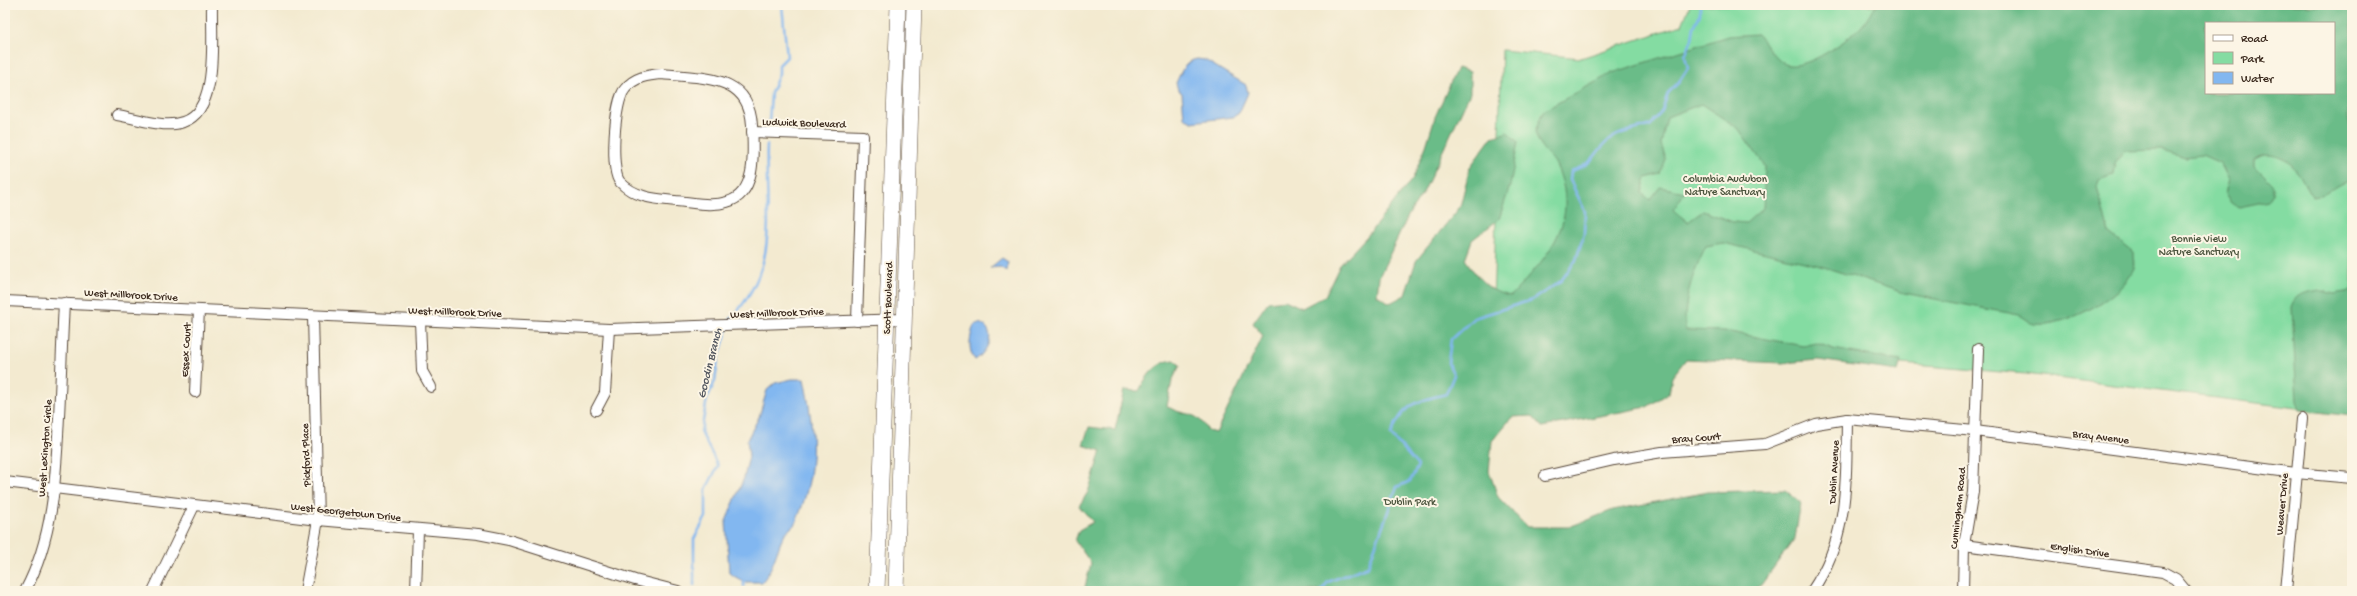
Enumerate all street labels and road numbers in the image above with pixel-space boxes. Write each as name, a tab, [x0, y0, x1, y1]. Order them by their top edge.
street label: Ludwick Boulevard	[762, 117, 848, 132]
street label: Scott Boulevard	[882, 260, 896, 334]
street label: West Millbrook Drive	[84, 288, 178, 304]
street label: West Millbrook Drive	[408, 305, 502, 321]
street label: West Millbrook Drive	[730, 306, 824, 322]
street label: Essex Court	[180, 321, 194, 378]
street label: West Lexington Circle	[37, 399, 55, 497]
street label: Pickford Place	[299, 423, 314, 488]
street label: Bray Avenue	[2071, 428, 2130, 447]
street label: Bray Court	[1670, 431, 1722, 447]
street label: Dublin Avenue	[1827, 440, 1843, 505]
street label: Cunningham Road	[1949, 465, 1969, 550]
street label: Weaver Drive	[2274, 472, 2292, 536]
street label: West Georgetown Drive	[290, 501, 402, 525]
street label: English Drive	[2049, 541, 2110, 561]

